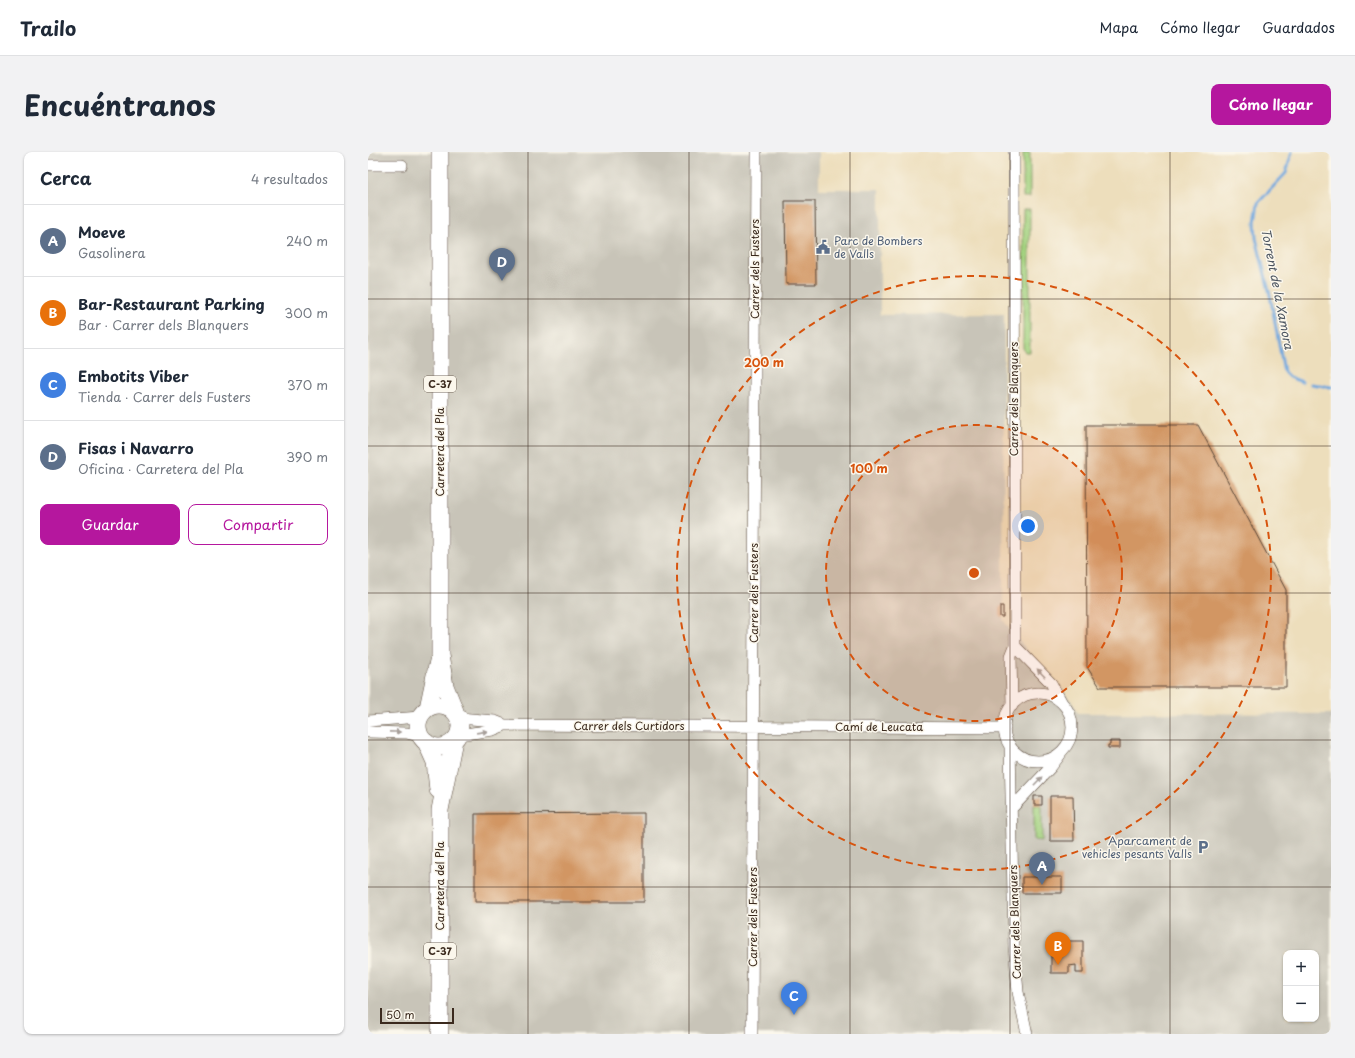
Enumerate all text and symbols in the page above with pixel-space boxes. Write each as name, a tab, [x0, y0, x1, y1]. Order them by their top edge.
text: Trailo	[20, 14, 76, 42]
text: Mapa	[1100, 17, 1138, 38]
text: Cómo llegar	[1160, 17, 1240, 38]
text: Guardados	[1262, 17, 1335, 38]
text: Encuéntranos	[24, 83, 216, 126]
button: Cómo llegar	[1211, 84, 1331, 125]
text: Cerca	[40, 165, 91, 191]
text: 4 resultados	[251, 169, 328, 188]
street label: Carrer dels Fusters	[746, 219, 763, 319]
text: Moeve	[78, 220, 125, 243]
water label: Torrent de la Xamora	[1257, 227, 1299, 351]
text: A	[48, 231, 58, 250]
text: 240 m	[286, 231, 328, 250]
place label: Parc de Bombers de Valls	[834, 232, 922, 262]
public building icon: Parc de Bombers de Valls	[815, 239, 831, 255]
text: Gasolinera	[78, 243, 146, 262]
pin: D	[489, 248, 515, 281]
text: Bar-Restaurant Parking	[78, 292, 265, 315]
text: B	[49, 303, 57, 322]
text: 300 m	[284, 303, 328, 322]
text: Bar · Carrer dels Blanquers	[78, 315, 249, 334]
street label: Carrer dels Blanquers	[1005, 342, 1022, 456]
text: 200 m	[744, 353, 784, 371]
text: Embotits Viber	[78, 364, 189, 387]
text: C	[48, 375, 58, 394]
text: 370 m	[287, 375, 328, 394]
road number: C-37	[424, 376, 456, 392]
text: Tienda · Carrer dels Fusters	[78, 387, 251, 406]
street label: Carretera del Pla	[431, 407, 448, 496]
text: Fisas i Navarro	[78, 436, 194, 459]
text: D	[48, 447, 58, 466]
text: 390 m	[286, 447, 328, 466]
text: Oficina · Carretera del Pla	[78, 459, 244, 478]
text: 100 m	[850, 459, 888, 477]
button: Guardar	[40, 504, 180, 545]
button: Compartir	[188, 504, 328, 545]
your location	[1018, 516, 1038, 536]
street label: Carrer dels Fusters	[745, 543, 762, 643]
centre of rings	[967, 566, 981, 580]
one-way arrow	[1036, 668, 1046, 678]
street label: Carrer dels Curtidors	[573, 717, 685, 734]
street label: Camí de Leucata	[835, 718, 923, 735]
one-way arrow	[389, 729, 401, 736]
one-way arrow	[476, 729, 488, 735]
one-way arrow	[1033, 776, 1043, 786]
place label: Aparcament de vehicles pesants Valls	[1082, 832, 1192, 862]
parking icon: Aparcament de vehicles pesants Valls	[1195, 839, 1211, 855]
street label: Carretera del Pla	[431, 841, 448, 930]
pin: A	[1029, 852, 1055, 885]
street label: Carrer dels Blanquers	[1004, 865, 1025, 980]
street label: Carrer dels Fusters	[744, 867, 761, 967]
pin: B	[1045, 932, 1071, 965]
road number: C-37	[424, 943, 456, 959]
map controls	[1283, 950, 1319, 1022]
button: +	[1283, 950, 1319, 986]
pin: C	[781, 982, 807, 1015]
button: −	[1283, 986, 1319, 1022]
scale bar	[380, 1006, 454, 1025]
text: 50 m	[386, 1006, 415, 1023]

